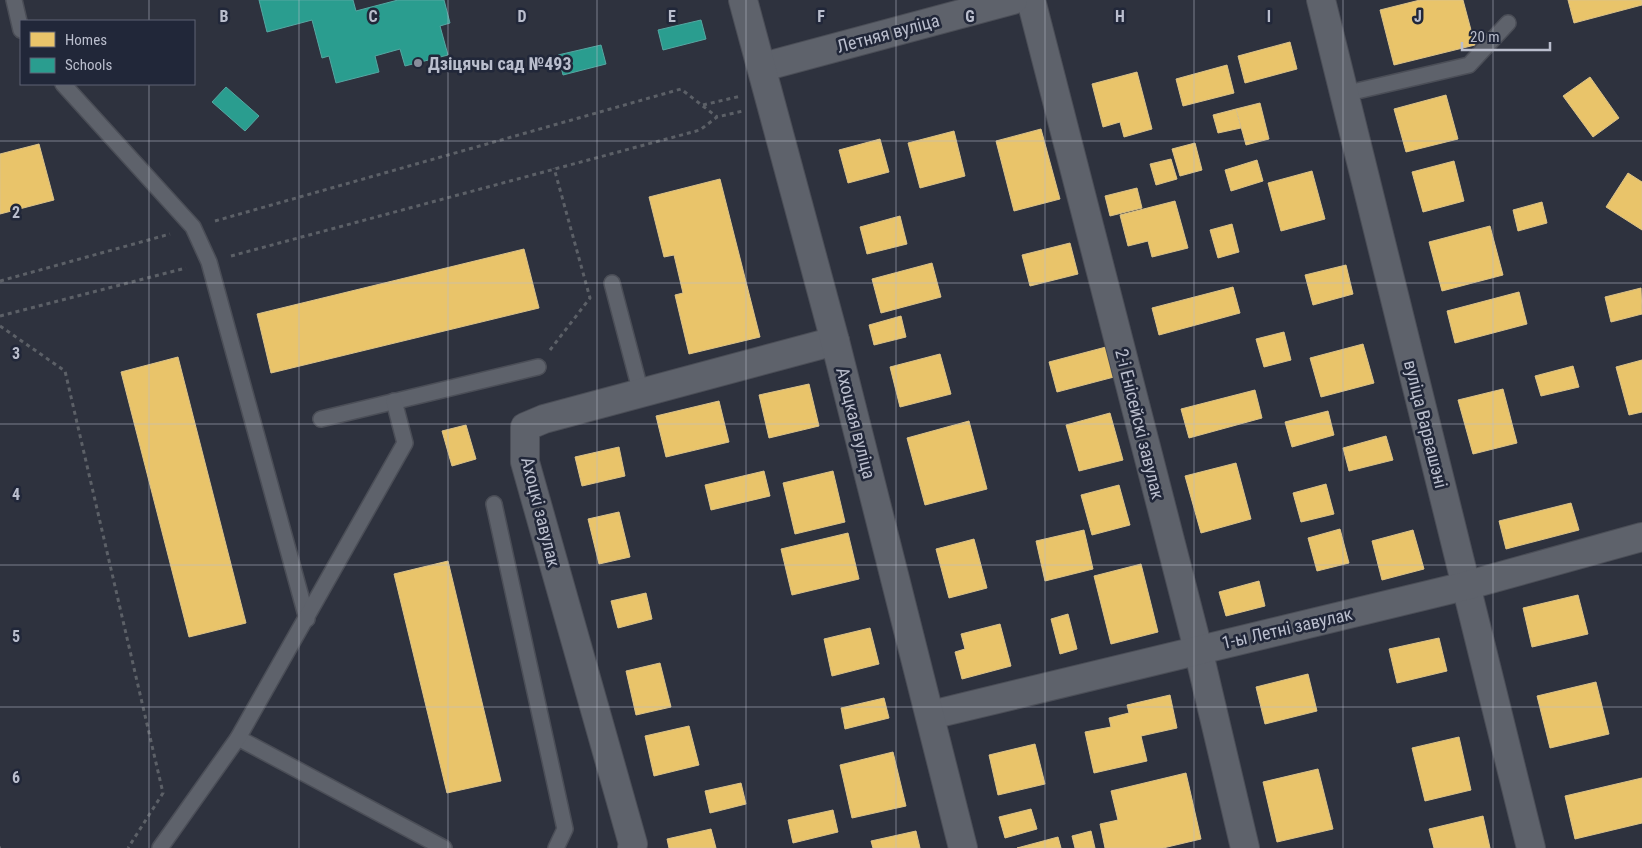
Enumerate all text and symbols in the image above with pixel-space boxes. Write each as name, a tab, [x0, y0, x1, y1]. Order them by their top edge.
text: B	[220, 7, 229, 26]
text: C	[368, 7, 378, 26]
text: D	[517, 7, 527, 26]
text: E	[668, 7, 676, 26]
text: F	[817, 7, 825, 26]
text: G	[965, 7, 975, 26]
text: H	[1115, 7, 1125, 26]
text: I	[1267, 7, 1271, 26]
text: J	[1414, 7, 1422, 26]
street label: Летняя вуліца	[834, 9, 942, 57]
legend	[20, 20, 195, 85]
scale bar	[1462, 20, 1550, 52]
text: 20 m	[1470, 28, 1500, 46]
text: Homes	[65, 31, 107, 49]
place label: Дзіцячы сад №493	[428, 53, 572, 74]
text: Schools	[65, 56, 112, 74]
marker: Дзіцячы сад №493	[412, 57, 424, 69]
text: 2	[12, 203, 20, 222]
text: 3	[12, 344, 20, 363]
street label: 2-і Енісейскі завулак	[1111, 347, 1169, 502]
street label: вуліца Варвашэні	[1400, 358, 1452, 490]
street label: Ахоцкая вуліца	[832, 365, 880, 481]
street label: Ахоцкі завулак	[517, 455, 565, 570]
text: 4	[12, 485, 20, 504]
street label: 1-ы Летні завулак	[1220, 603, 1355, 653]
text: 5	[12, 627, 20, 646]
text: 6	[12, 768, 20, 787]

